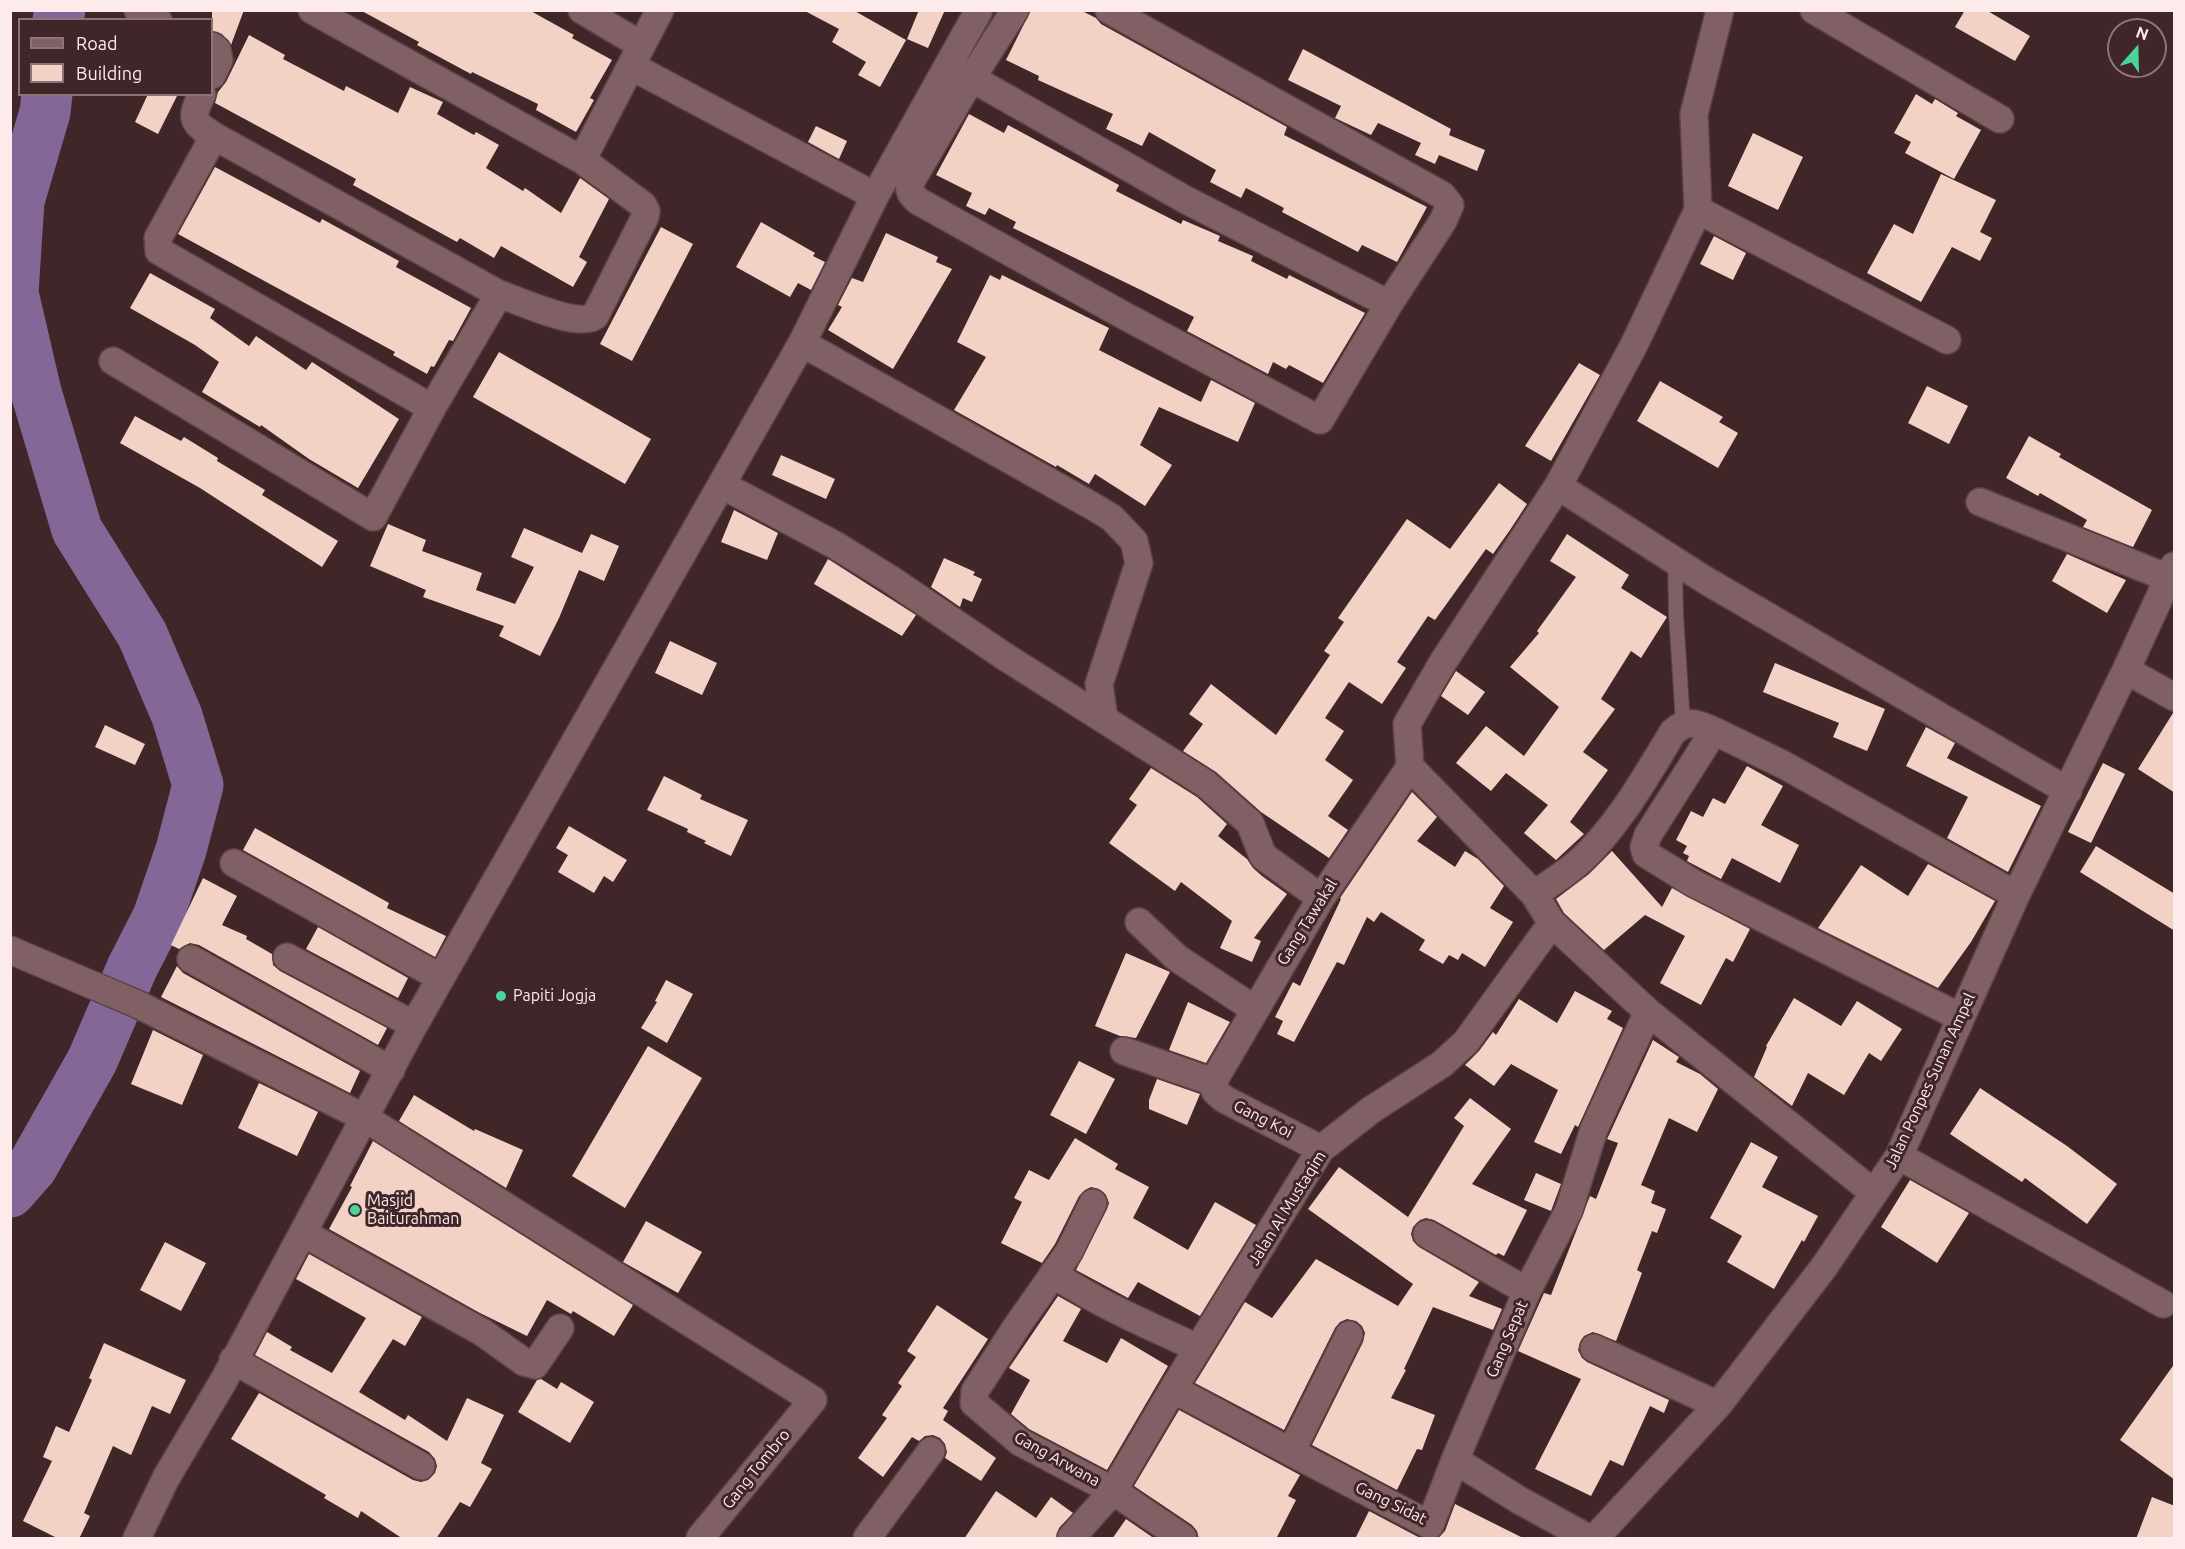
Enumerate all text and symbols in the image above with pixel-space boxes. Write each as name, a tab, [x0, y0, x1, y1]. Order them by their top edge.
legend	[18, 18, 213, 96]
north arrow	[2107, 18, 2167, 78]
text: N	[2134, 22, 2151, 43]
text: Road	[76, 33, 118, 53]
text: Building	[76, 63, 142, 83]
street label: Gang Tawakal	[1273, 875, 1341, 969]
place label: Papiti Jogja	[513, 986, 596, 1006]
marker: Papiti Jogja	[494, 989, 508, 1003]
street label: Jalan Ponpes Sunan Ampel	[1881, 990, 1979, 1172]
street label: Gang Koi	[1230, 1096, 1296, 1142]
street label: Jalan Al Mustaqim	[1244, 1147, 1330, 1269]
place label: Masjid Baiturahman	[367, 1191, 459, 1229]
marker: Masjid Baiturahman	[348, 1203, 362, 1217]
street label: Gang Sepat	[1482, 1298, 1532, 1380]
street label: Gang Tombro	[718, 1425, 794, 1513]
street label: Gang Arwana	[1011, 1427, 1103, 1491]
street label: Gang Sidat	[1352, 1477, 1430, 1529]

